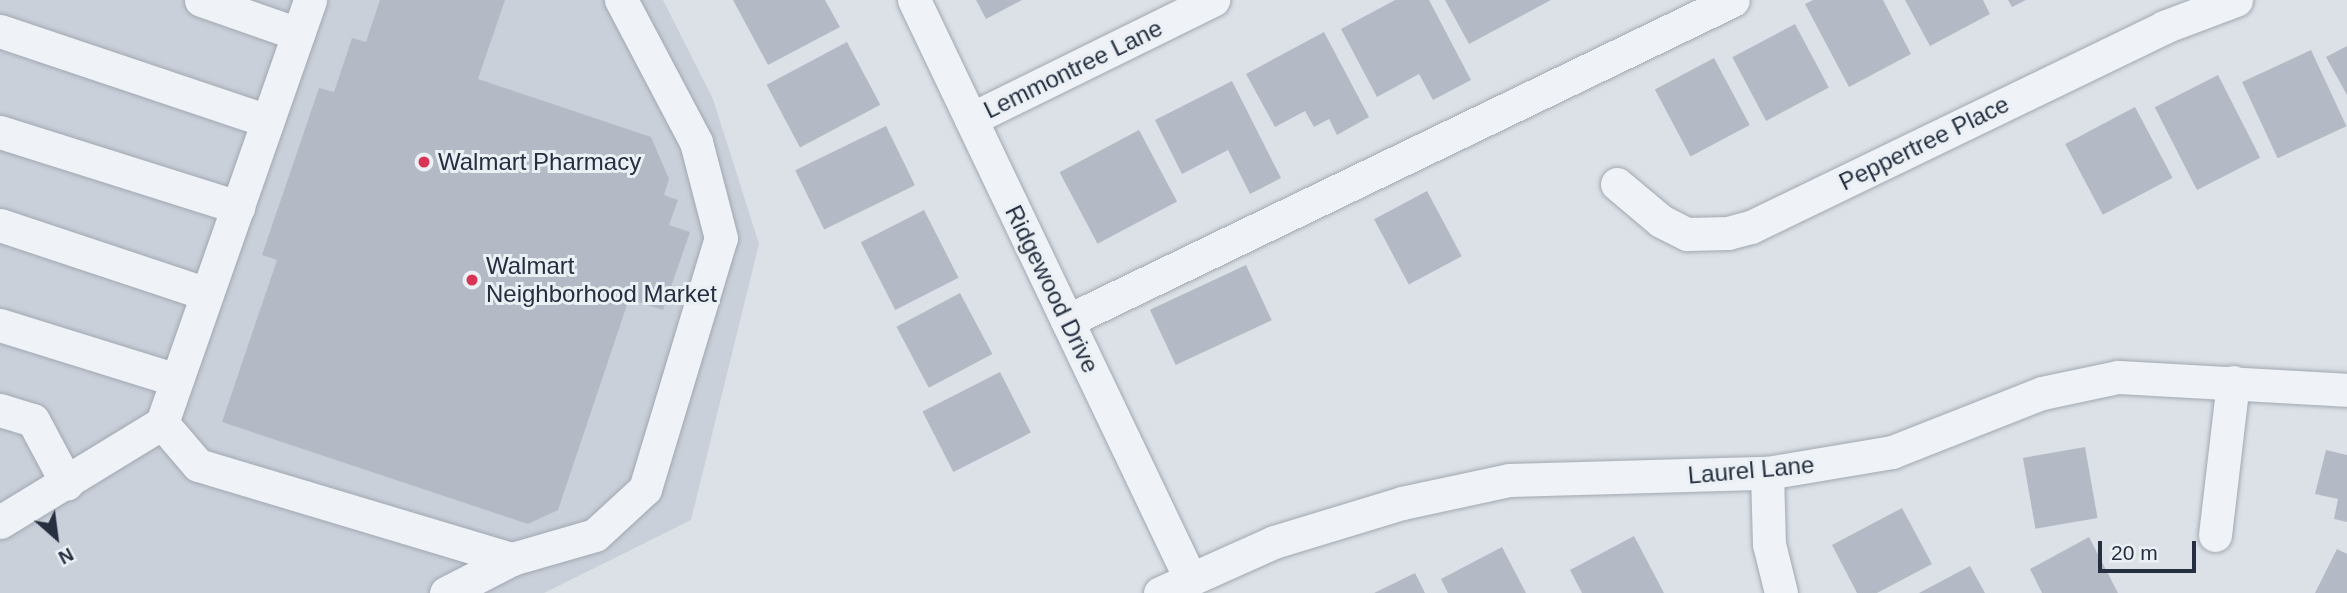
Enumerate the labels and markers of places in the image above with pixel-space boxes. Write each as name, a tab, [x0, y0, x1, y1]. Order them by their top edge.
place label: Walmart Pharmacy	[438, 148, 641, 176]
marker: Walmart Pharmacy	[416, 154, 432, 170]
place label: Walmart Neighborhood Market	[486, 252, 717, 308]
marker: Walmart Neighborhood Market	[464, 272, 480, 288]

